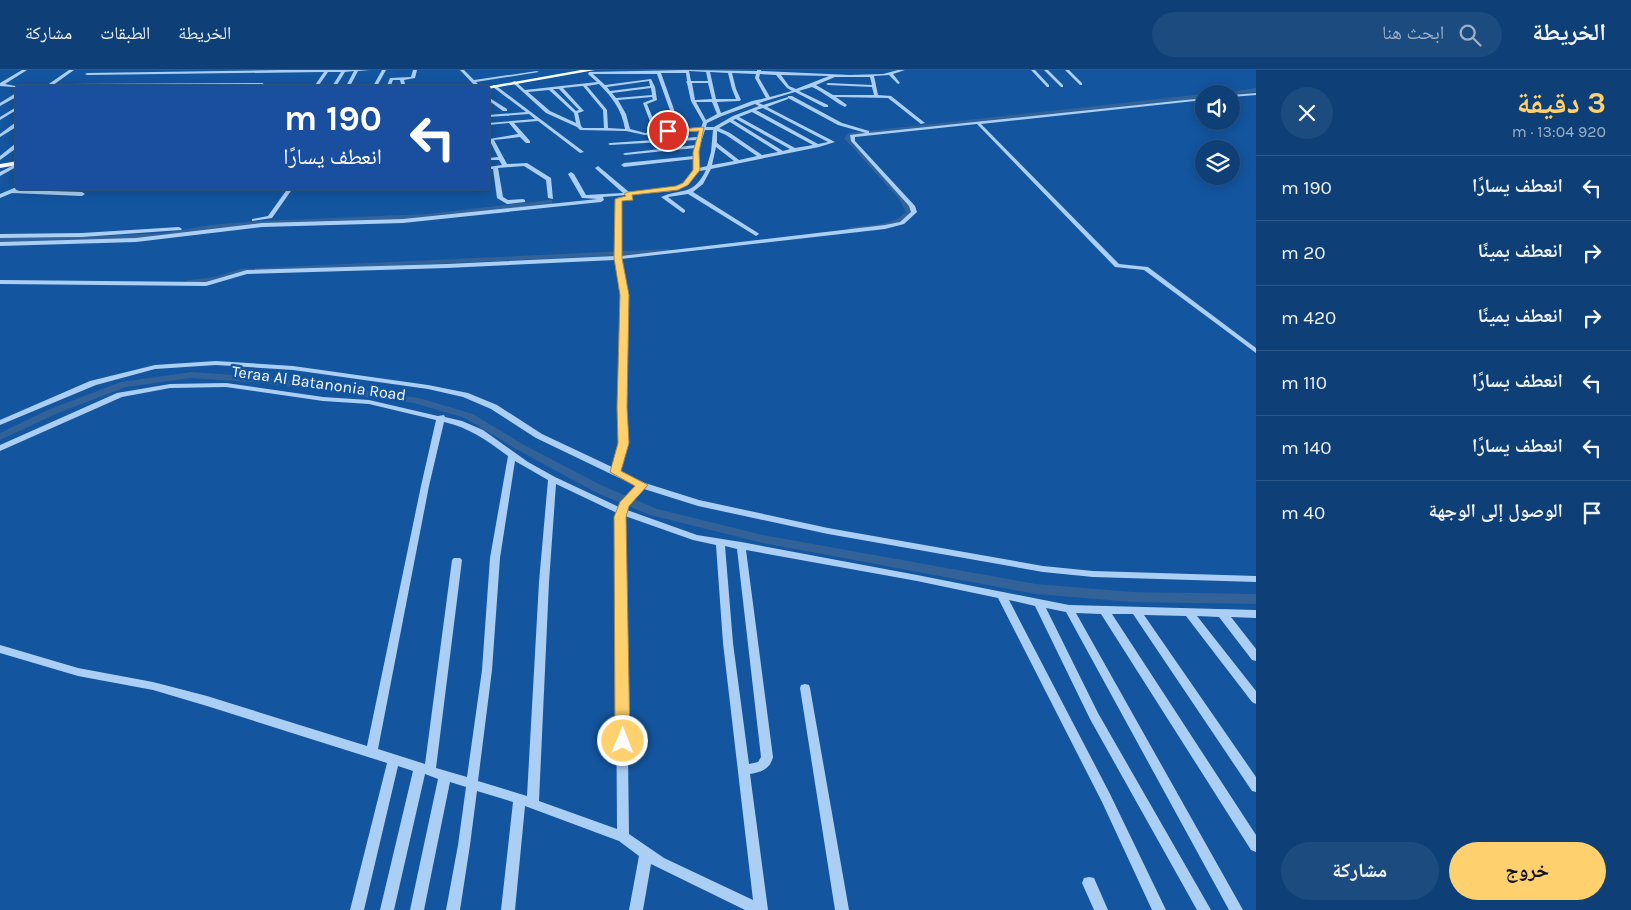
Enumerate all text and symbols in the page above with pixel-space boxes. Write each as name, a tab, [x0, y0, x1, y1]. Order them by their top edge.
search box	[1152, 12, 1502, 57]
text: الخريطة	[1532, 18, 1606, 46]
icon: search	[1456, 21, 1484, 49]
text: مشاركة	[25, 22, 72, 44]
text: الطبقات	[100, 22, 150, 44]
text: الخريطة	[178, 22, 231, 44]
text: ابحث هنا	[1382, 22, 1444, 44]
map controls	[1195, 85, 1240, 185]
button: sound	[1195, 85, 1240, 130]
text: 3 دقيقة	[1517, 85, 1606, 121]
button: close	[1281, 87, 1333, 139]
text: 190 m	[284, 98, 382, 139]
icon: left	[400, 105, 465, 170]
pin	[647, 110, 689, 152]
icon: arrive	[654, 117, 682, 145]
text: 920 m · 13:04	[1512, 122, 1606, 141]
button: layers	[1195, 140, 1240, 185]
text: انعطف يسارًا	[283, 144, 382, 170]
icon: left	[1578, 174, 1606, 202]
text: انعطف يسارًا	[1472, 175, 1563, 197]
text: 190 m	[1281, 177, 1332, 199]
icon: right	[1578, 239, 1606, 267]
text: انعطف يمينًا	[1478, 240, 1563, 262]
text: 20 m	[1281, 242, 1326, 264]
icon: right	[1578, 304, 1606, 332]
text: انعطف يمينًا	[1478, 305, 1563, 327]
text: 420 m	[1281, 307, 1336, 329]
street label: Teraa Al Batanonia Road	[231, 361, 407, 405]
icon: left	[1578, 369, 1606, 397]
text: انعطف يسارًا	[1472, 370, 1563, 392]
text: 110 m	[1281, 372, 1327, 394]
icon: left	[1578, 434, 1606, 462]
text: انعطف يسارًا	[1472, 435, 1563, 457]
text: 140 m	[1281, 437, 1331, 459]
icon: arrive	[1578, 499, 1606, 527]
text: الوصول إلى الوجهة	[1428, 500, 1563, 522]
text: 40 m	[1281, 502, 1325, 524]
position arrow	[596, 714, 648, 766]
button: مشاركة	[1281, 842, 1439, 900]
button: خروج	[1449, 842, 1606, 900]

